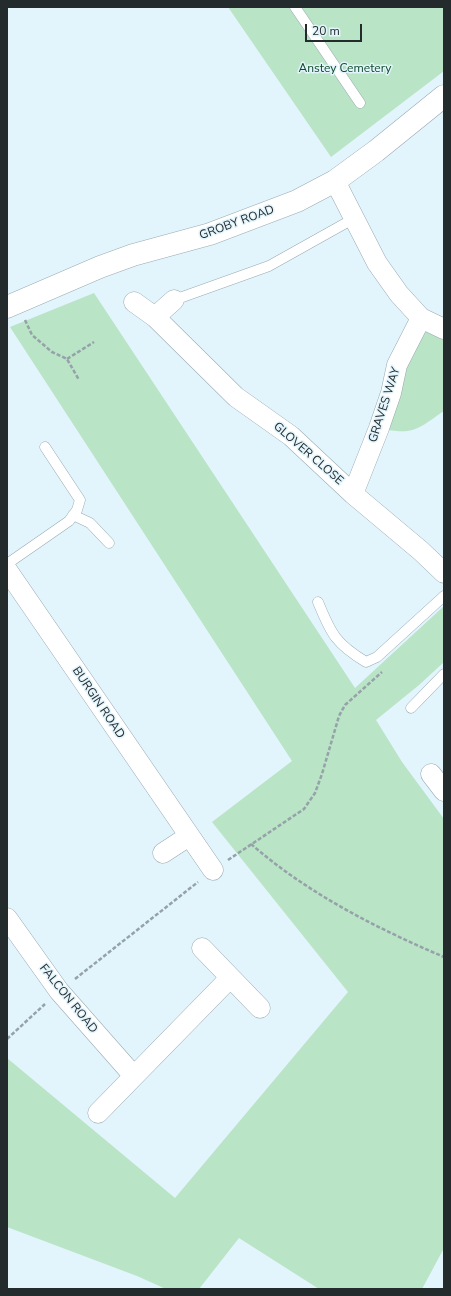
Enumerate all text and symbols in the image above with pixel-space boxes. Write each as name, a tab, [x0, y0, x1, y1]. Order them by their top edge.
scale bar	[307, 16, 364, 42]
text: 20 m	[312, 23, 340, 39]
park label: Anstey Cemetery	[298, 62, 392, 76]
street label: GROBY ROAD	[198, 203, 276, 243]
street label: GRAVES WAY	[366, 366, 404, 444]
street label: GLOVER CLOSE	[270, 420, 346, 488]
street label: BURGIN ROAD	[69, 664, 127, 742]
street label: FALCON ROAD	[36, 962, 100, 1036]

